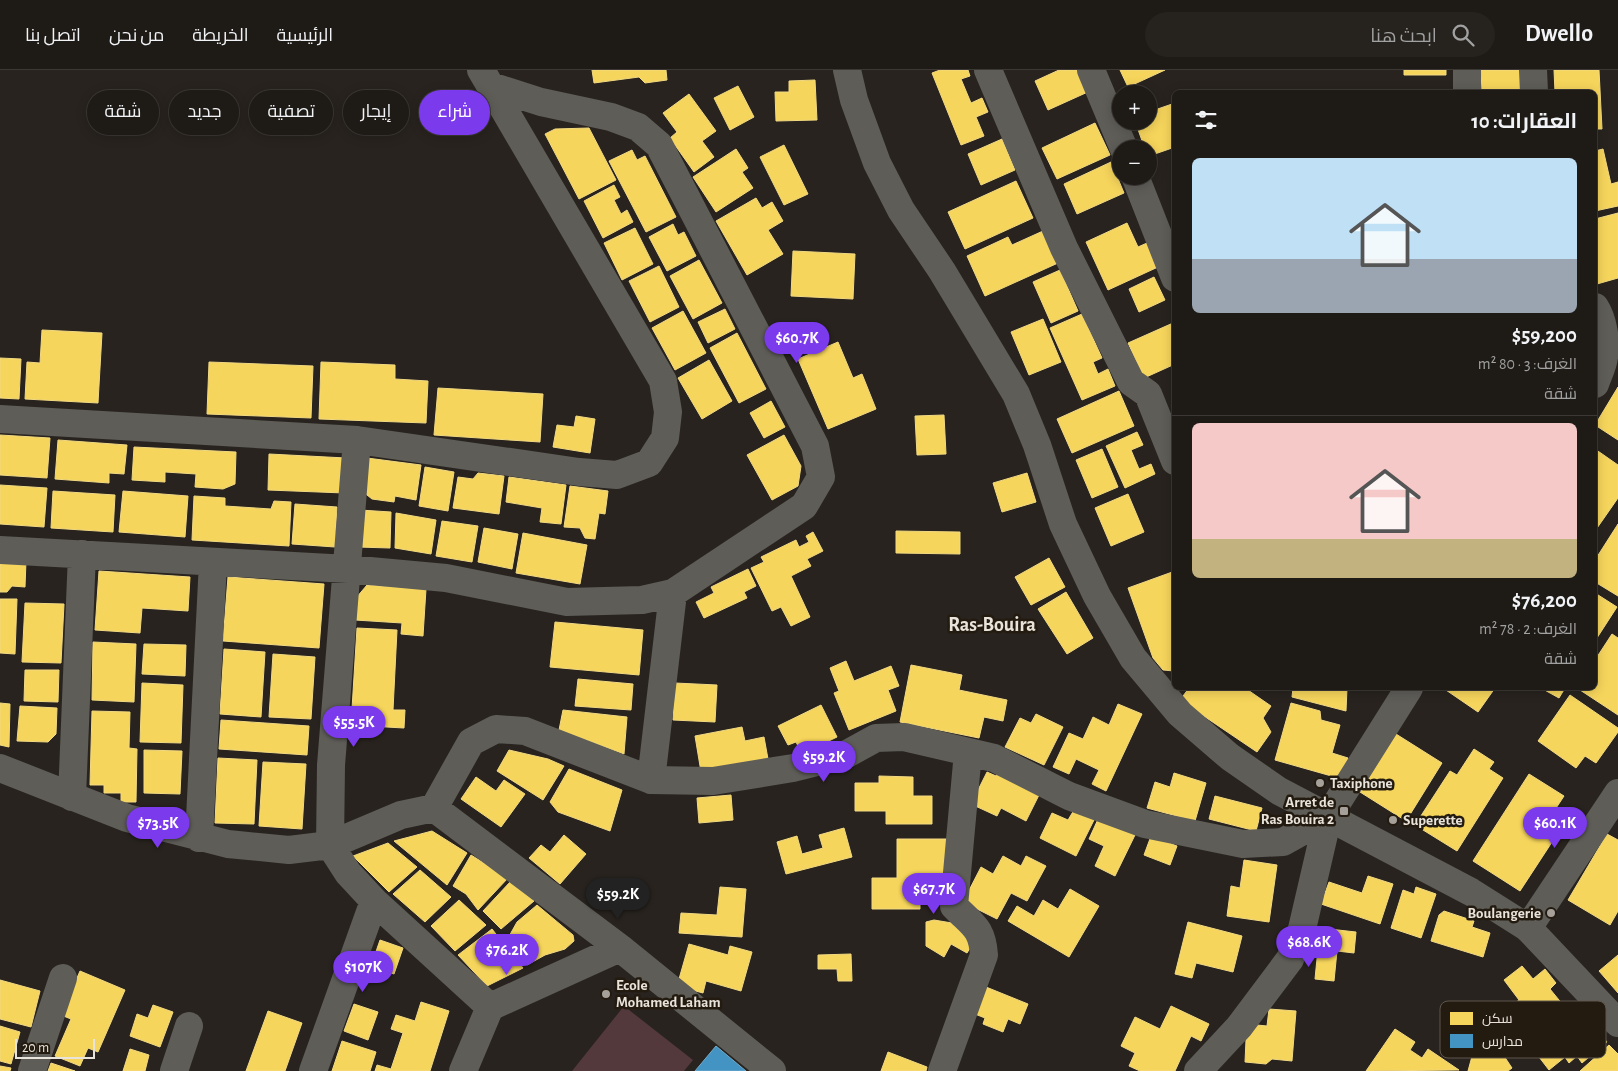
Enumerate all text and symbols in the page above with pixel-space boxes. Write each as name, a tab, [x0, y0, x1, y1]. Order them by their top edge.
search box	[1145, 12, 1495, 57]
icon: search	[1449, 21, 1477, 49]
text: Dwello	[1525, 22, 1593, 46]
text: اتصل بنا	[25, 27, 81, 45]
text: من نحن	[109, 27, 164, 45]
text: الخريطة	[192, 27, 249, 45]
text: الرئيسية	[277, 27, 333, 45]
text: ابحث هنا	[1370, 27, 1437, 46]
map controls	[1112, 85, 1157, 185]
button: +	[1112, 85, 1157, 130]
chip: شقة	[87, 90, 159, 135]
chip: جديد	[169, 90, 239, 135]
chip: تصفية	[249, 90, 333, 135]
chip: إيجار	[343, 90, 409, 135]
chip: شراء	[419, 90, 490, 135]
icon: filters	[1192, 106, 1220, 134]
text: العقارات: 10	[1471, 111, 1577, 132]
button: −	[1112, 140, 1157, 185]
icon: home	[1340, 190, 1430, 280]
pin: $60.7K	[756, 322, 838, 364]
text: $59,200	[1512, 325, 1577, 346]
text: $60.7K	[775, 330, 819, 346]
text: الغرف: 3 · 80 m²	[1478, 356, 1577, 372]
text: شقة	[1544, 386, 1577, 402]
icon: home	[1340, 456, 1430, 546]
text: $76,200	[1512, 590, 1577, 611]
district label: Ras-Bouira	[948, 615, 1036, 635]
text: الغرف: 2 · 78 m²	[1479, 621, 1577, 637]
text: شقة	[1544, 651, 1577, 667]
pin: $55.5K	[313, 706, 395, 748]
text: $55.5K	[334, 714, 374, 730]
pin: $59.2K	[783, 740, 865, 783]
text: $59.2K	[803, 749, 845, 765]
place label: Taxiphone	[1330, 776, 1393, 791]
marker: Taxiphone	[1314, 777, 1326, 789]
place label: Arret de Ras Bouira 2	[1261, 795, 1334, 827]
marker: Arret de Ras Bouira 2	[1338, 805, 1350, 817]
pin: $73.5K	[117, 806, 199, 849]
pin: $60.1K	[1514, 806, 1596, 849]
place label: Superette	[1403, 813, 1463, 828]
marker: Superette	[1387, 814, 1399, 826]
text: $73.5K	[138, 815, 178, 831]
text: $60.1K	[1534, 815, 1576, 831]
pin: $67.7K	[893, 872, 975, 915]
pin: $59.2K	[577, 878, 659, 920]
text: $67.7K	[913, 881, 955, 897]
text: $59.2K	[597, 886, 639, 902]
place label: Boulangerie	[1467, 906, 1541, 921]
marker: Boulangerie	[1545, 907, 1557, 919]
pin: $68.6K	[1268, 926, 1350, 968]
pin: $76.2K	[466, 934, 548, 976]
text: $68.6K	[1287, 934, 1331, 950]
text: $76.2K	[486, 942, 528, 958]
pin: $107K	[328, 950, 398, 993]
text: $107K	[344, 959, 382, 975]
place label: Ecole Mohamed Laham	[616, 978, 721, 1010]
marker: Ecole Mohamed Laham	[600, 988, 612, 1000]
legend	[1440, 1001, 1606, 1058]
text: سكن	[1482, 1012, 1513, 1026]
text: مدارس	[1482, 1035, 1523, 1049]
scale bar	[15, 1036, 95, 1059]
text: 20 m	[22, 1041, 49, 1055]

